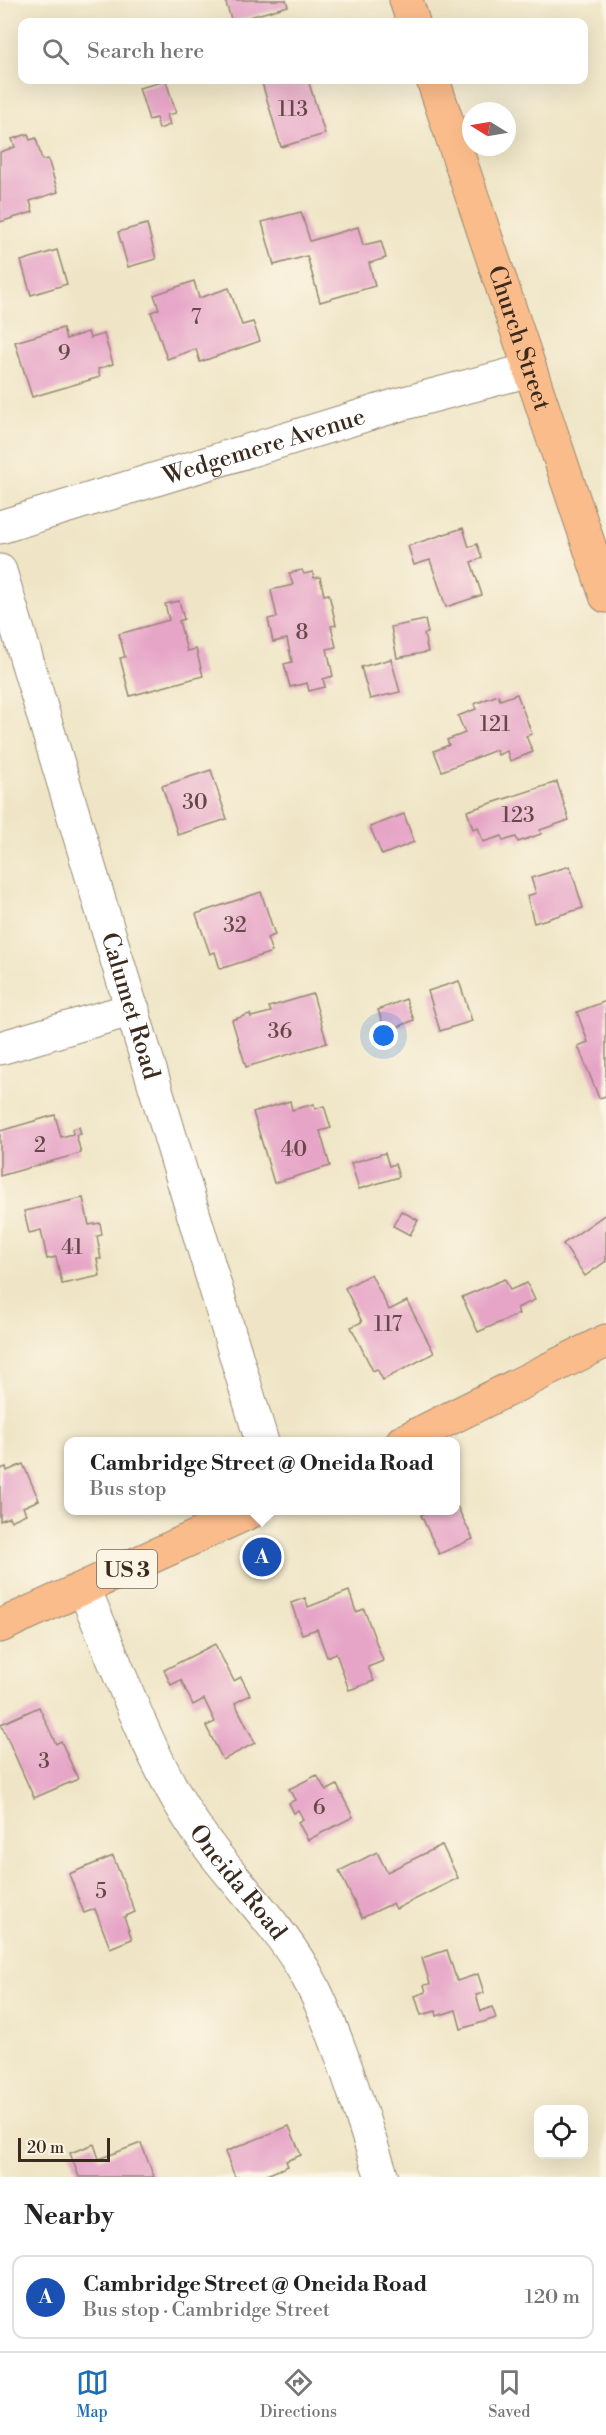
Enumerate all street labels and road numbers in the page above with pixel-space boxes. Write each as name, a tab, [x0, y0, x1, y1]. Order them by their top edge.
street label: Church Street	[480, 262, 557, 415]
street label: Wedgemere Avenue	[158, 402, 369, 492]
street label: Calumet Road	[94, 929, 166, 1083]
road number: US 3	[97, 1550, 157, 1588]
street label: Oneida Road	[182, 1819, 293, 1947]

